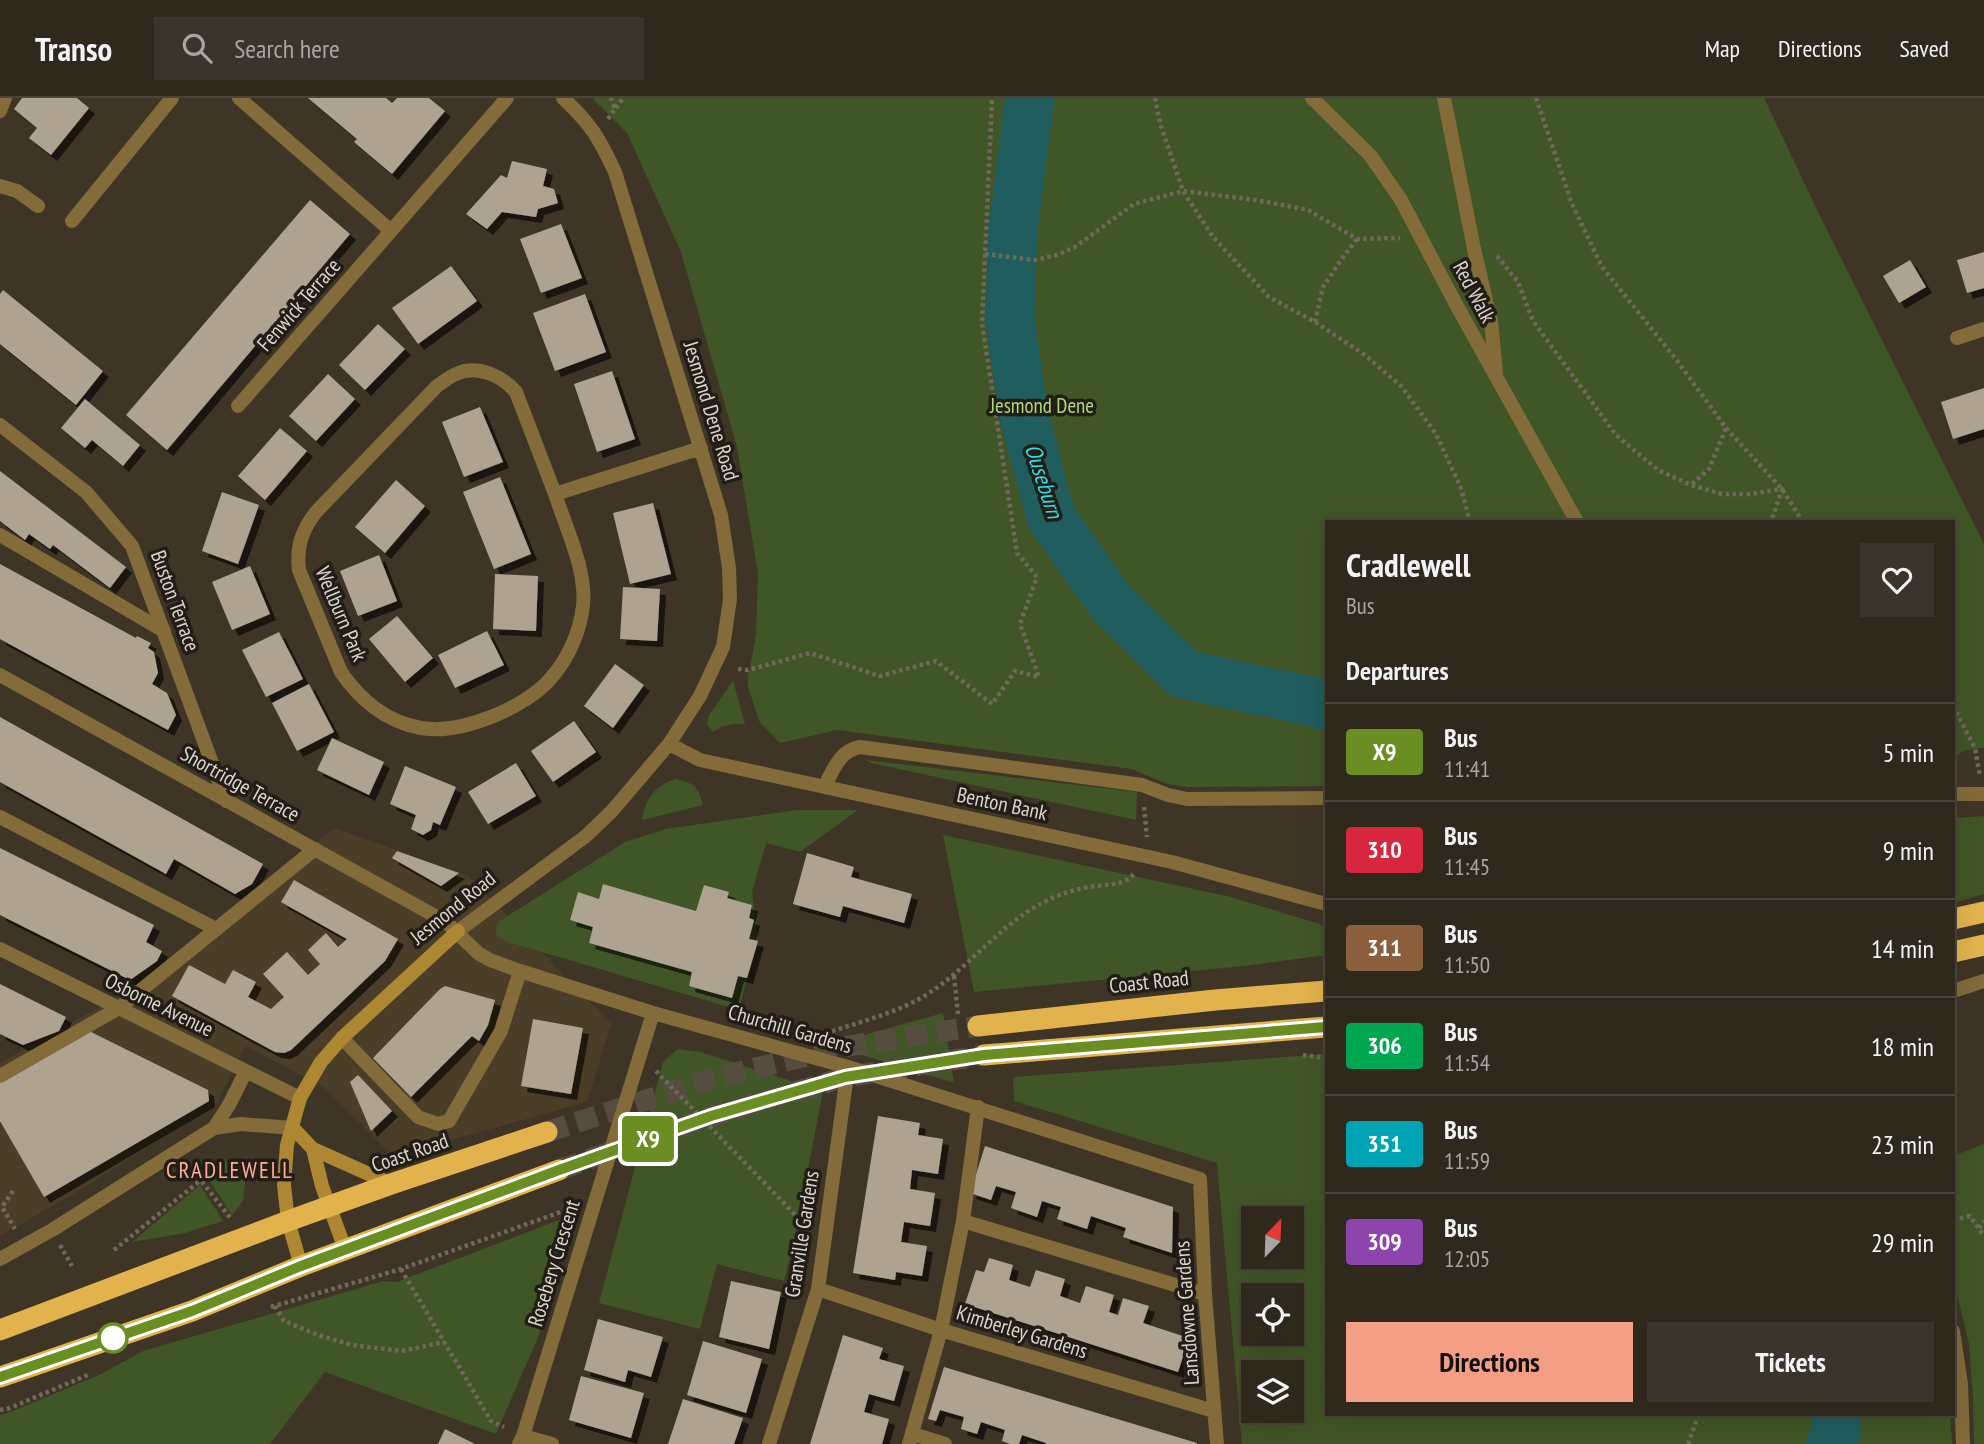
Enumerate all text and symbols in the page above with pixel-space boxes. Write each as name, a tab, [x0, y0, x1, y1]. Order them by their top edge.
search box	[154, 17, 644, 80]
text: Transo	[35, 27, 112, 70]
icon: search	[178, 29, 216, 67]
text: Search here	[234, 32, 340, 65]
text: Map	[1705, 33, 1740, 64]
text: Directions	[1778, 33, 1862, 64]
text: Saved	[1900, 33, 1949, 64]
street label: Fenwick Terrace	[251, 253, 346, 357]
street label: Red Walk	[1447, 256, 1502, 327]
street label: Jesmond Dene Road	[677, 337, 745, 484]
park label: Jesmond Dene	[989, 392, 1094, 419]
water label: Ouseburn	[1019, 440, 1071, 523]
text: Cradlewell	[1346, 543, 1471, 586]
button: heart	[1860, 543, 1934, 617]
street label: Buston Terrace	[145, 547, 206, 655]
street label: Wellburn Park	[309, 562, 374, 665]
text: Bus	[1346, 591, 1375, 620]
text: Departures	[1346, 654, 1449, 687]
text: Bus	[1444, 721, 1477, 754]
text: X9	[1372, 736, 1397, 767]
text: 5 min	[1883, 736, 1934, 769]
street label: Shortridge Terrace	[176, 740, 305, 827]
text: 11:41	[1444, 754, 1490, 783]
street label: Benton Bank	[954, 781, 1050, 826]
text: Bus	[1444, 819, 1477, 852]
text: 310	[1367, 834, 1402, 865]
text: 9 min	[1883, 834, 1934, 867]
text: 11:45	[1444, 852, 1490, 881]
street label: Jesmond Road	[404, 865, 501, 951]
text: Bus	[1444, 917, 1477, 950]
text: 311	[1367, 932, 1402, 963]
text: 14 min	[1871, 932, 1934, 965]
text: 11:50	[1444, 950, 1490, 979]
street label: Coast Road	[1108, 964, 1190, 999]
street label: Osborne Avenue	[101, 967, 218, 1042]
street label: Churchill Gardens	[725, 998, 855, 1059]
text: Bus	[1444, 1015, 1477, 1048]
text: 306	[1367, 1030, 1402, 1061]
text: 18 min	[1871, 1030, 1934, 1063]
text: 11:54	[1444, 1048, 1490, 1077]
text: Bus	[1444, 1113, 1477, 1146]
line badge: X9	[616, 1116, 680, 1162]
text: X9	[636, 1123, 660, 1154]
street label: Coast Road	[368, 1127, 452, 1178]
text: 351	[1367, 1128, 1402, 1159]
text: 23 min	[1871, 1128, 1934, 1161]
text: 11:59	[1444, 1146, 1490, 1175]
district label: CRADLEWELL	[166, 1155, 294, 1184]
street label: Granville Gardens	[778, 1169, 825, 1299]
street label: Rosebery Crescent	[521, 1196, 586, 1329]
north arrow	[1241, 1206, 1304, 1269]
map controls	[1241, 1206, 1304, 1423]
text: Bus	[1444, 1211, 1477, 1244]
text: 309	[1367, 1226, 1402, 1257]
text: 29 min	[1871, 1226, 1934, 1259]
street label: Lansdowne Gardens	[1168, 1240, 1205, 1386]
text: 12:05	[1444, 1244, 1490, 1273]
button: locate	[1241, 1283, 1304, 1346]
street label: Kimberley Gardens	[953, 1299, 1091, 1364]
button: Directions	[1346, 1322, 1633, 1402]
button: Tickets	[1647, 1322, 1934, 1402]
unlabelled marker	[98, 1323, 128, 1353]
button: layers	[1241, 1360, 1304, 1423]

